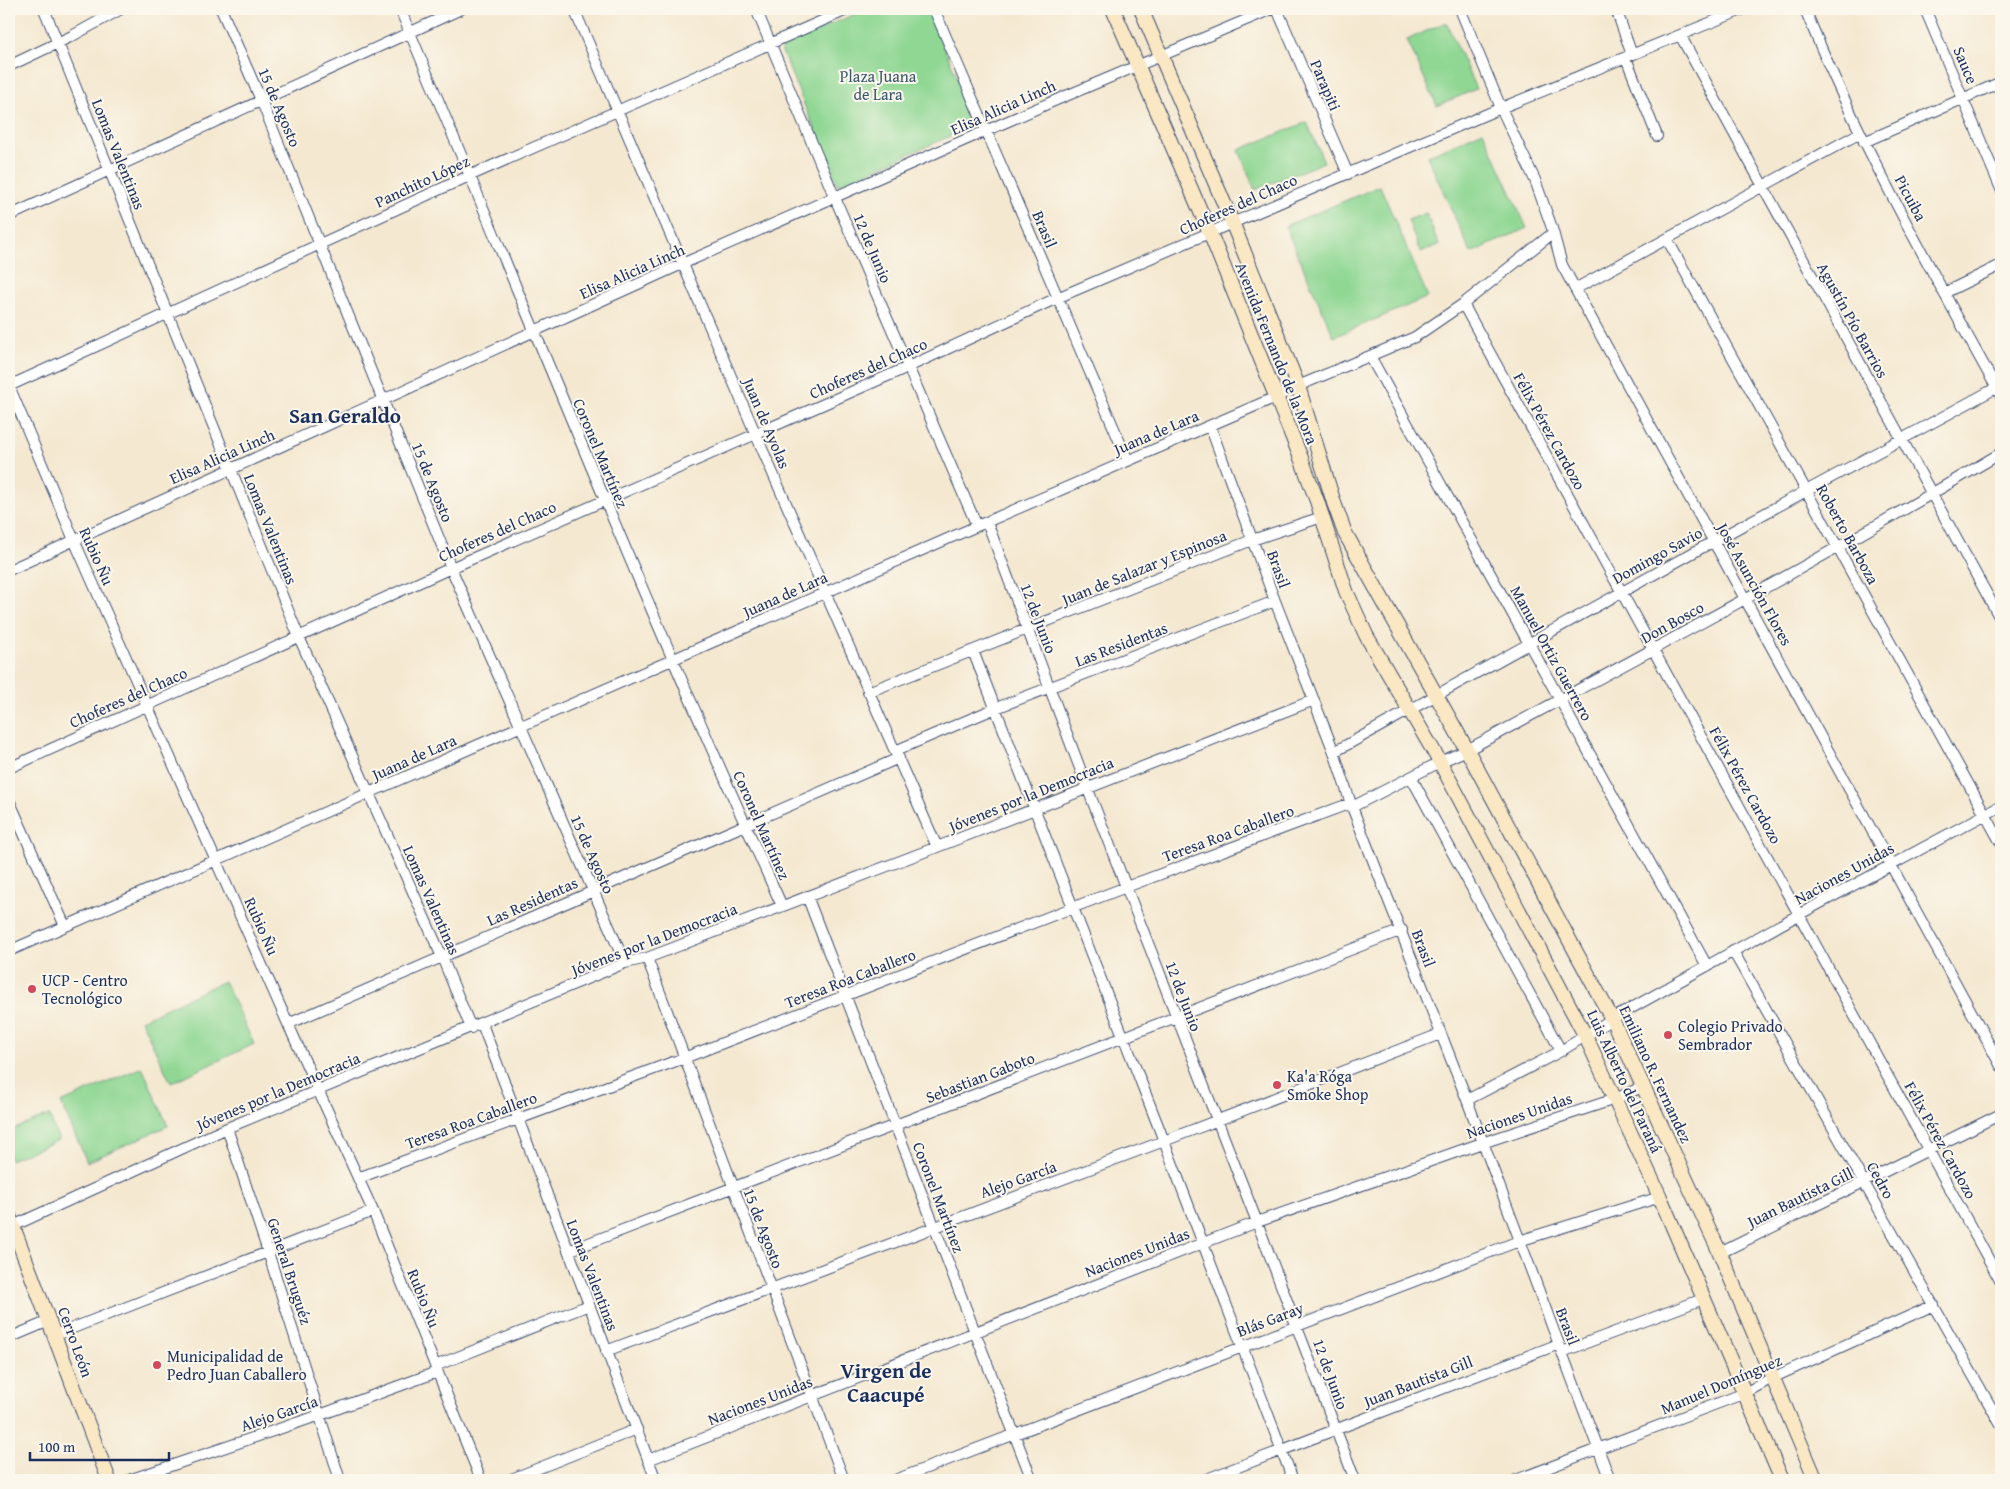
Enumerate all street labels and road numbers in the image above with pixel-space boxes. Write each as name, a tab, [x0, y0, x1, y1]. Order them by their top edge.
street label: Sauce	[1947, 43, 1985, 87]
street label: Parapiti	[1305, 56, 1348, 115]
street label: 15 de Agosto	[252, 63, 308, 151]
street label: Elisa Alicia Linch	[947, 73, 1060, 141]
street label: Lomas Valentinas	[86, 95, 152, 213]
street label: Panchito López	[371, 149, 473, 213]
street label: Choferes del Chaco	[1175, 167, 1301, 241]
street label: Picuiba	[1889, 171, 1933, 226]
street label: Brasil	[1026, 207, 1064, 252]
street label: 12 de Junio	[848, 209, 898, 287]
street label: Elisa Alicia Linch	[576, 237, 689, 305]
street label: Avenida Fernando de la Mora	[1229, 258, 1325, 448]
street label: Agustín Pío Barrios	[1811, 258, 1895, 382]
street label: Choferes del Chaco	[805, 331, 931, 405]
street label: Félix Pérez Cardozo	[1508, 368, 1592, 494]
street label: Juan de Ayolas	[736, 372, 797, 472]
street label: Coronel Martínez	[567, 395, 635, 511]
street label: Juana de Lara	[1108, 403, 1203, 461]
street label: Elisa Alicia Linch	[166, 422, 279, 490]
street label: 15 de Agosto	[406, 438, 460, 526]
street label: Lomas Valentinas	[238, 470, 304, 588]
street label: Roberto Barboza	[1811, 479, 1886, 589]
street label: Choferes del Chaco	[434, 494, 560, 568]
street label: José Asunción Flores	[1710, 516, 1799, 650]
street label: Domingo Savio	[1608, 520, 1706, 590]
street label: Rubio Ñu	[74, 523, 121, 589]
street label: Juan de Salazar y Espinosa	[1056, 523, 1230, 612]
street label: Brasil	[1261, 547, 1297, 592]
street label: Juana de Lara	[737, 565, 832, 624]
street label: 12 de Junio	[1015, 579, 1063, 657]
street label: Manuel Ortiz Guerrero	[1505, 581, 1599, 725]
street label: Don Bosco	[1636, 595, 1708, 649]
street label: Las Residentas	[1071, 615, 1171, 673]
street label: Choferes del Chaco	[65, 660, 191, 734]
street label: Félix Pérez Cardozo	[1704, 722, 1788, 848]
street label: Juana de Lara	[366, 728, 461, 787]
street label: Jóvenes por la Democracia	[943, 750, 1117, 839]
street label: Coronel Martínez	[727, 767, 797, 883]
street label: Teresa Roa Caballero	[1159, 798, 1297, 868]
street label: 15 de Agosto	[565, 811, 621, 897]
street label: Naciones Unidas	[1790, 836, 1898, 910]
street label: Lomas Valentinas	[397, 841, 467, 959]
street label: Las Residentas	[483, 870, 581, 932]
street label: Rubio Ñu	[239, 893, 286, 959]
street label: Jóvenes por la Democracia	[566, 896, 741, 982]
street label: Brasil	[1406, 926, 1442, 971]
street label: Teresa Roa Caballero	[781, 942, 919, 1014]
street label: 12 de Junio	[1160, 957, 1208, 1035]
street label: Emiliano R. Fernandez	[1614, 1001, 1698, 1147]
street label: Luis Alberto del Paraná	[1581, 1005, 1669, 1157]
street label: Jóvenes por la Democracia	[191, 1045, 364, 1137]
street label: Sebastian Gaboto	[922, 1045, 1038, 1109]
street label: Félix Pérez Cardozo	[1899, 1077, 1983, 1203]
street label: Teresa Roa Caballero	[402, 1085, 540, 1155]
street label: Naciones Unidas	[1463, 1086, 1575, 1144]
street label: Coronel Martínez	[907, 1138, 971, 1256]
street label: Alejo García	[976, 1154, 1060, 1204]
street label: Cedro	[1861, 1157, 1901, 1203]
street label: Juan Bautista Gill	[1741, 1161, 1857, 1234]
street label: 15 de Agosto	[738, 1184, 790, 1272]
street label: General Bruguéz	[261, 1215, 319, 1327]
street label: Lomas Valentinas	[561, 1216, 625, 1334]
street label: Naciones Unidas	[1081, 1221, 1193, 1283]
street label: Rubio Ñu	[401, 1265, 447, 1331]
street label: Blás Garay	[1233, 1295, 1307, 1343]
street label: Cerro León	[52, 1303, 100, 1381]
street label: Brasil	[1550, 1304, 1586, 1349]
street label: 12 de Junio	[1307, 1335, 1355, 1413]
street label: Manuel Domínguez	[1657, 1348, 1785, 1420]
street label: Juan Bautista Gill	[1358, 1349, 1477, 1414]
street label: Naciones Unidas	[704, 1369, 816, 1431]
street label: Alejo García	[237, 1388, 321, 1437]

